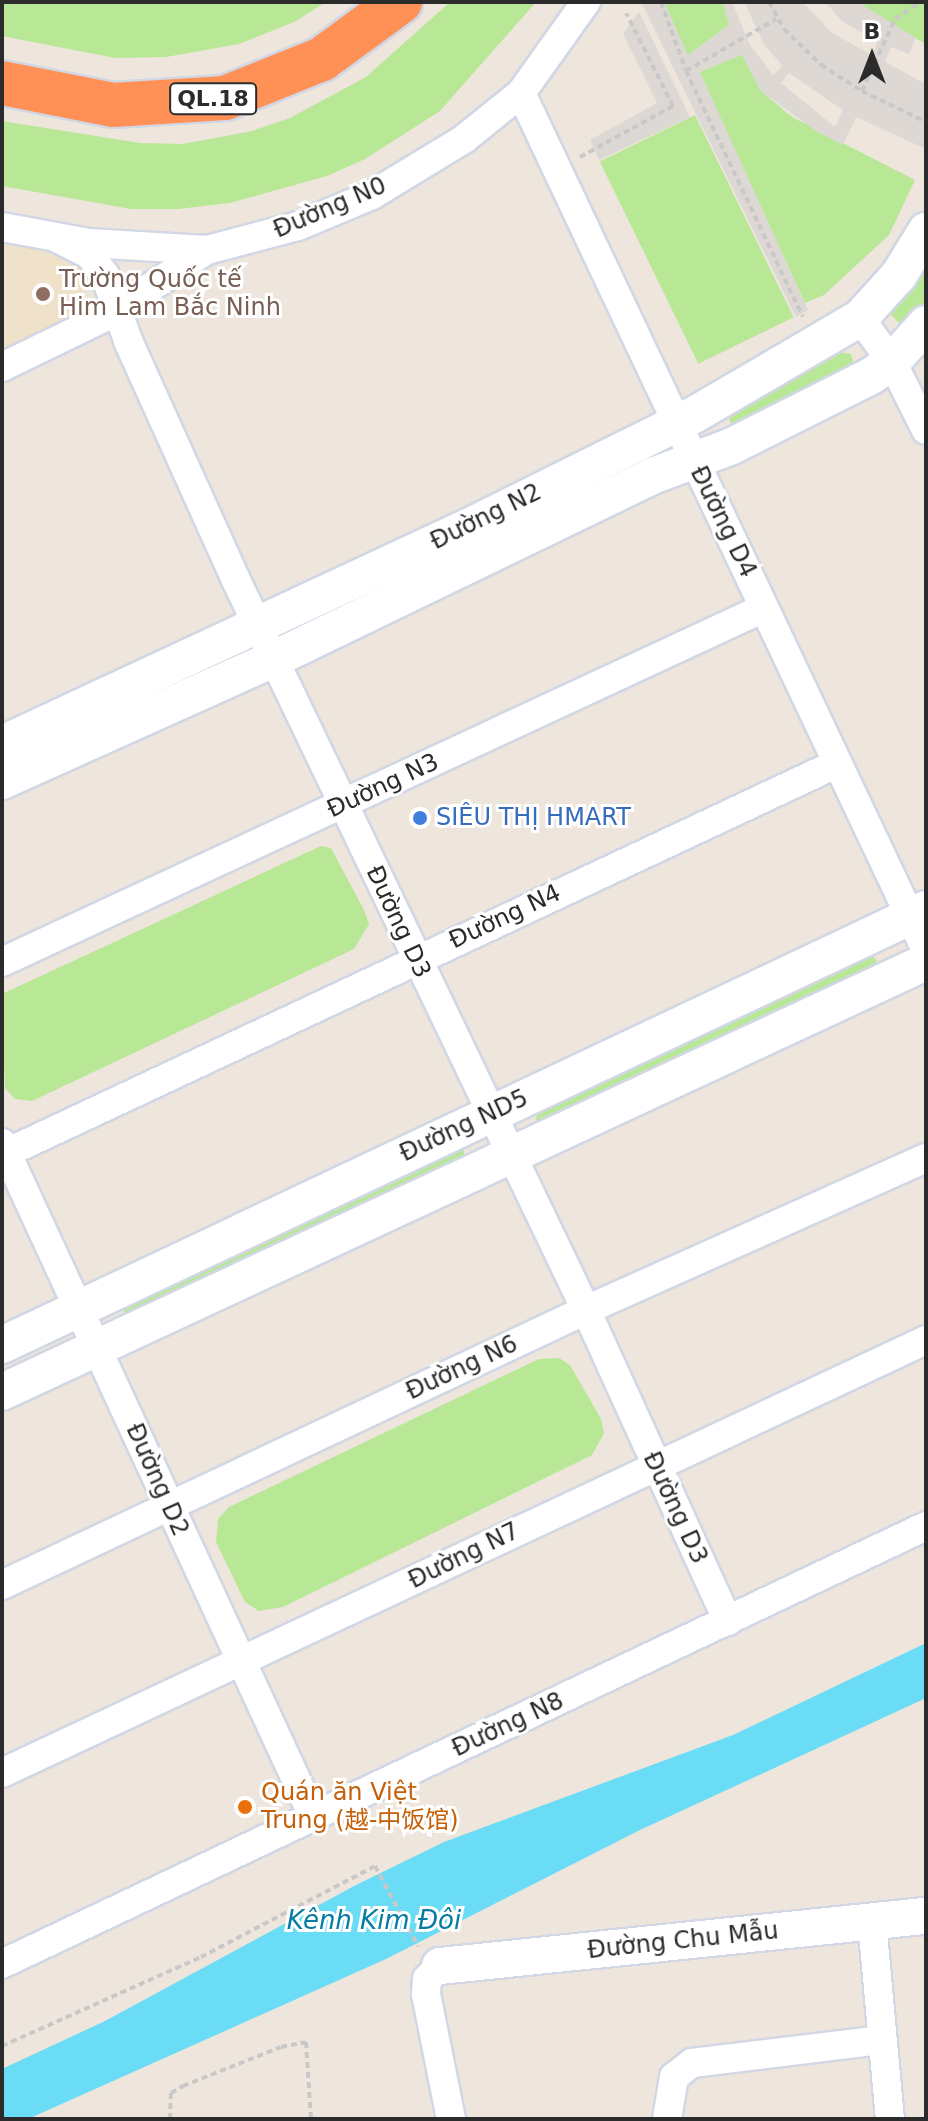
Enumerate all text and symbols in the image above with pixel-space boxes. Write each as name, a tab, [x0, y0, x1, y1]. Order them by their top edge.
north arrow	[832, 16, 912, 96]
text: B	[864, 19, 880, 44]
road number: QL.18	[169, 81, 257, 117]
street label: Đường N0	[269, 171, 391, 245]
place label: Trường Quốc tế Him Lam Bắc Ninh	[59, 266, 281, 322]
marker: Trường Quốc tế Him Lam Bắc Ninh	[34, 285, 52, 303]
street label: Đường D4	[684, 462, 762, 582]
street label: Đường N2	[426, 478, 546, 556]
street label: Đường N3	[323, 748, 443, 824]
place label: SIÊU THỊ HMART	[436, 804, 631, 832]
marker: SIÊU THỊ HMART	[411, 809, 429, 827]
street label: Đường D3	[360, 861, 436, 983]
street label: Đường N4	[445, 879, 565, 955]
street label: Đường ND5	[395, 1084, 533, 1168]
street label: Đường N6	[402, 1330, 522, 1406]
street label: Đường D2	[119, 1419, 195, 1541]
street label: Đường D3	[637, 1447, 713, 1569]
street label: Đường N7	[404, 1517, 524, 1595]
street label: Đường N8	[448, 1687, 568, 1763]
place label: Quán ăn Việt Trung (越-中饭馆)	[261, 1779, 459, 1835]
marker: Quán ăn Việt Trung (越-中饭馆)	[236, 1798, 254, 1816]
water label: Kênh Kim Đôi	[287, 1905, 461, 1937]
street label: Đường Chu Mẫu	[586, 1917, 780, 1965]

